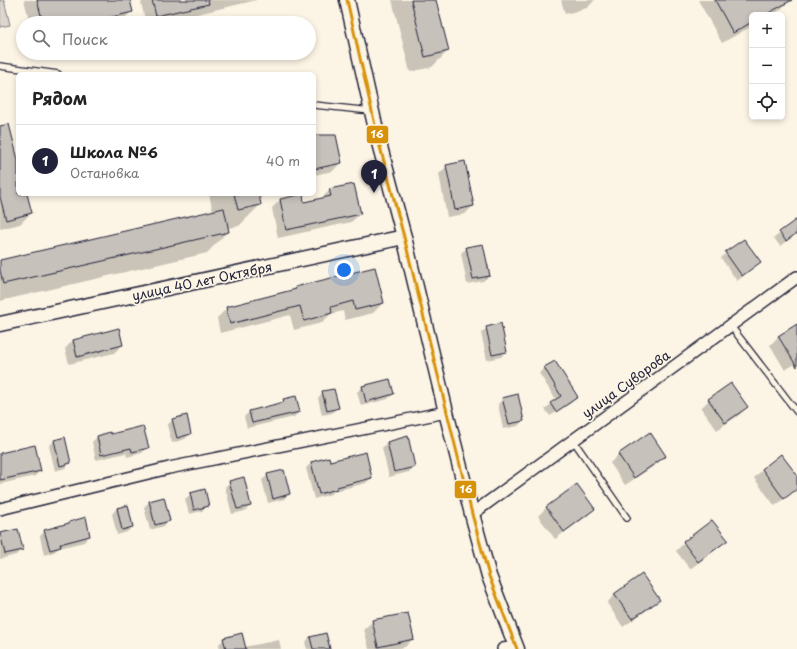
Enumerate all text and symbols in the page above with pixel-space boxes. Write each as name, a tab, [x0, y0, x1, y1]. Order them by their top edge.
map controls	[749, 12, 785, 120]
button: +	[749, 12, 785, 48]
search box	[16, 16, 316, 60]
icon: search	[30, 27, 52, 49]
text: Поиск	[62, 27, 108, 50]
button: −	[749, 48, 785, 84]
button: locate	[749, 84, 785, 120]
text: Рядом	[32, 85, 87, 111]
line badge: 16	[366, 125, 389, 144]
text: 16	[370, 125, 384, 142]
text: Школа №6	[70, 140, 158, 163]
text: 1	[42, 151, 48, 170]
text: 40 m	[266, 151, 300, 170]
pin: 1	[361, 160, 387, 193]
text: Остановка	[70, 163, 139, 182]
street label: улица 40 лет Октября	[130, 256, 274, 305]
your location	[334, 260, 354, 280]
street label: улица Суворова	[578, 345, 674, 422]
line badge: 16	[454, 480, 477, 499]
text: 16	[459, 480, 473, 497]

